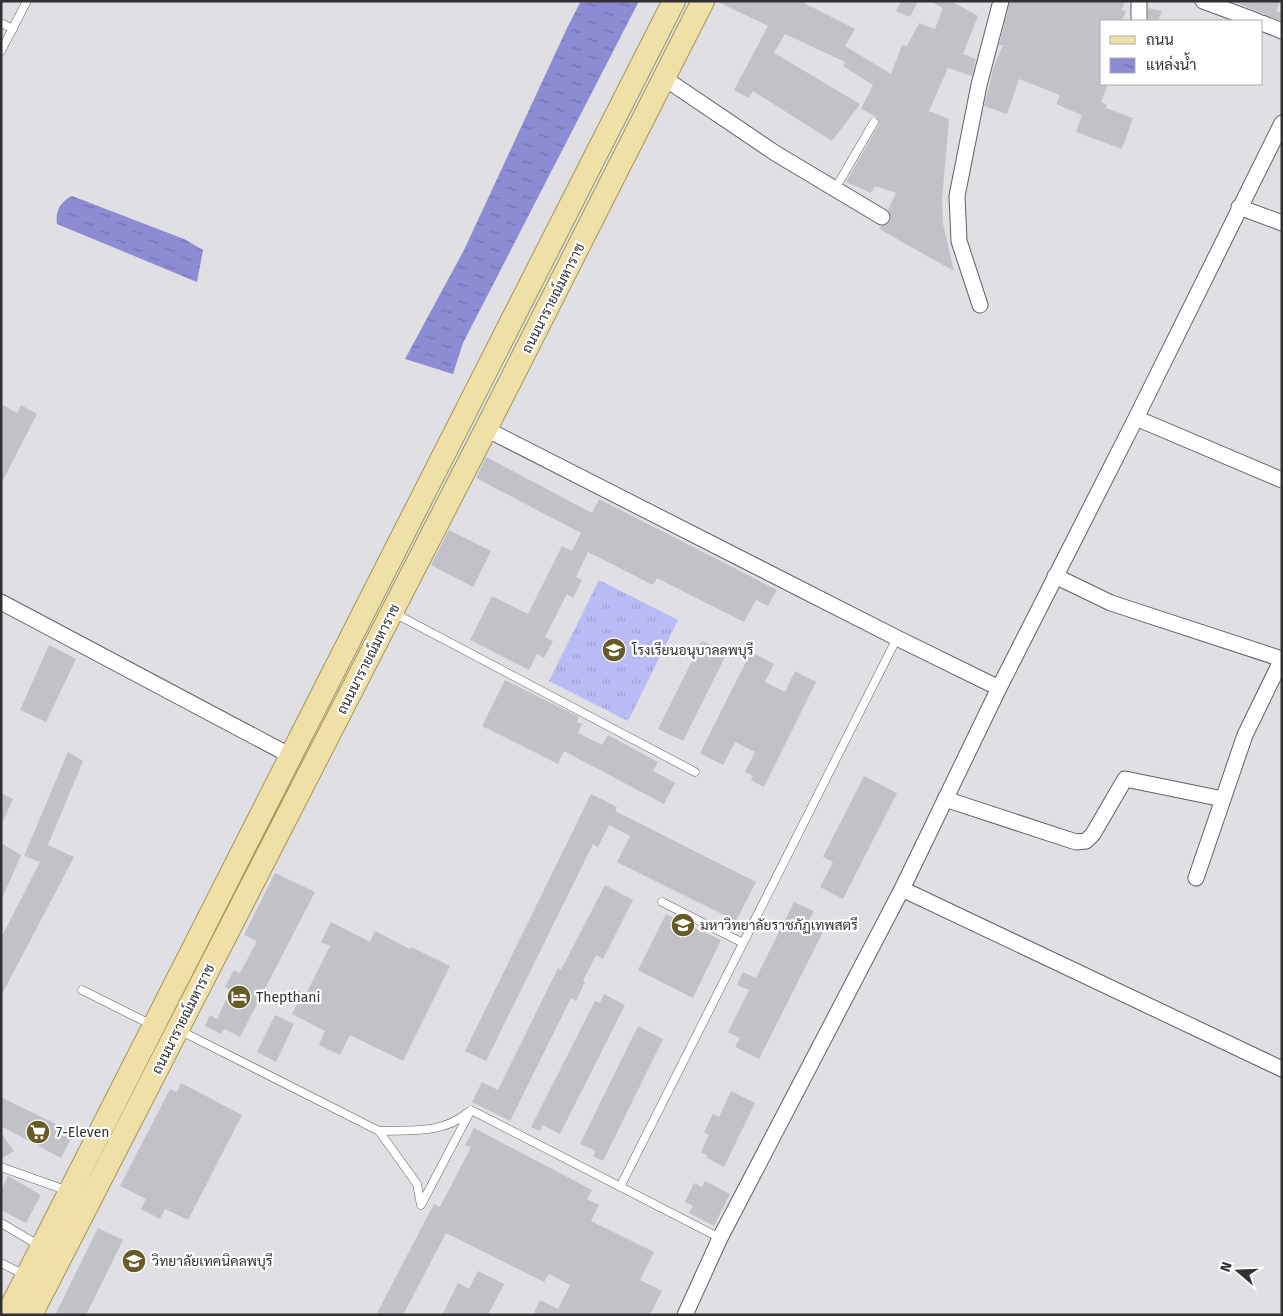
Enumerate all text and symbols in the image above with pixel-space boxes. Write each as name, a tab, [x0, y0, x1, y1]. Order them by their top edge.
legend	[1100, 20, 1263, 85]
text: ถนน	[1146, 31, 1174, 49]
text: แหล่งน้ำ	[1146, 52, 1197, 74]
street label: ถนนนารายณ์มหาราช	[517, 240, 589, 356]
street label: ถนนนารายณ์มหาราช	[332, 601, 404, 717]
school or university icon: โรงเรียนอนุบาลลพบุรี	[601, 637, 627, 663]
place label: โรงเรียนอนุบาลลพบุรี	[631, 641, 754, 660]
school or university icon: มหาวิทยาลัยราชภัฏเทพสตรี	[670, 912, 696, 938]
place label: มหาวิทยาลัยราชภัฏเทพสตรี	[700, 916, 858, 934]
street label: ถนนนารายณ์มหาราช	[147, 961, 219, 1077]
hotel icon: Thepthani	[226, 984, 252, 1010]
place label: Thepthani	[256, 989, 320, 1006]
supermarket icon: 7-Eleven	[25, 1119, 51, 1145]
place label: 7-Eleven	[56, 1124, 110, 1141]
north arrow	[1213, 1246, 1263, 1296]
school or university icon: วิทยาลัยเทคนิคลพบุรี	[121, 1248, 147, 1274]
place label: วิทยาลัยเทคนิคลพบุรี	[151, 1252, 273, 1271]
text: N	[1217, 1260, 1236, 1274]

